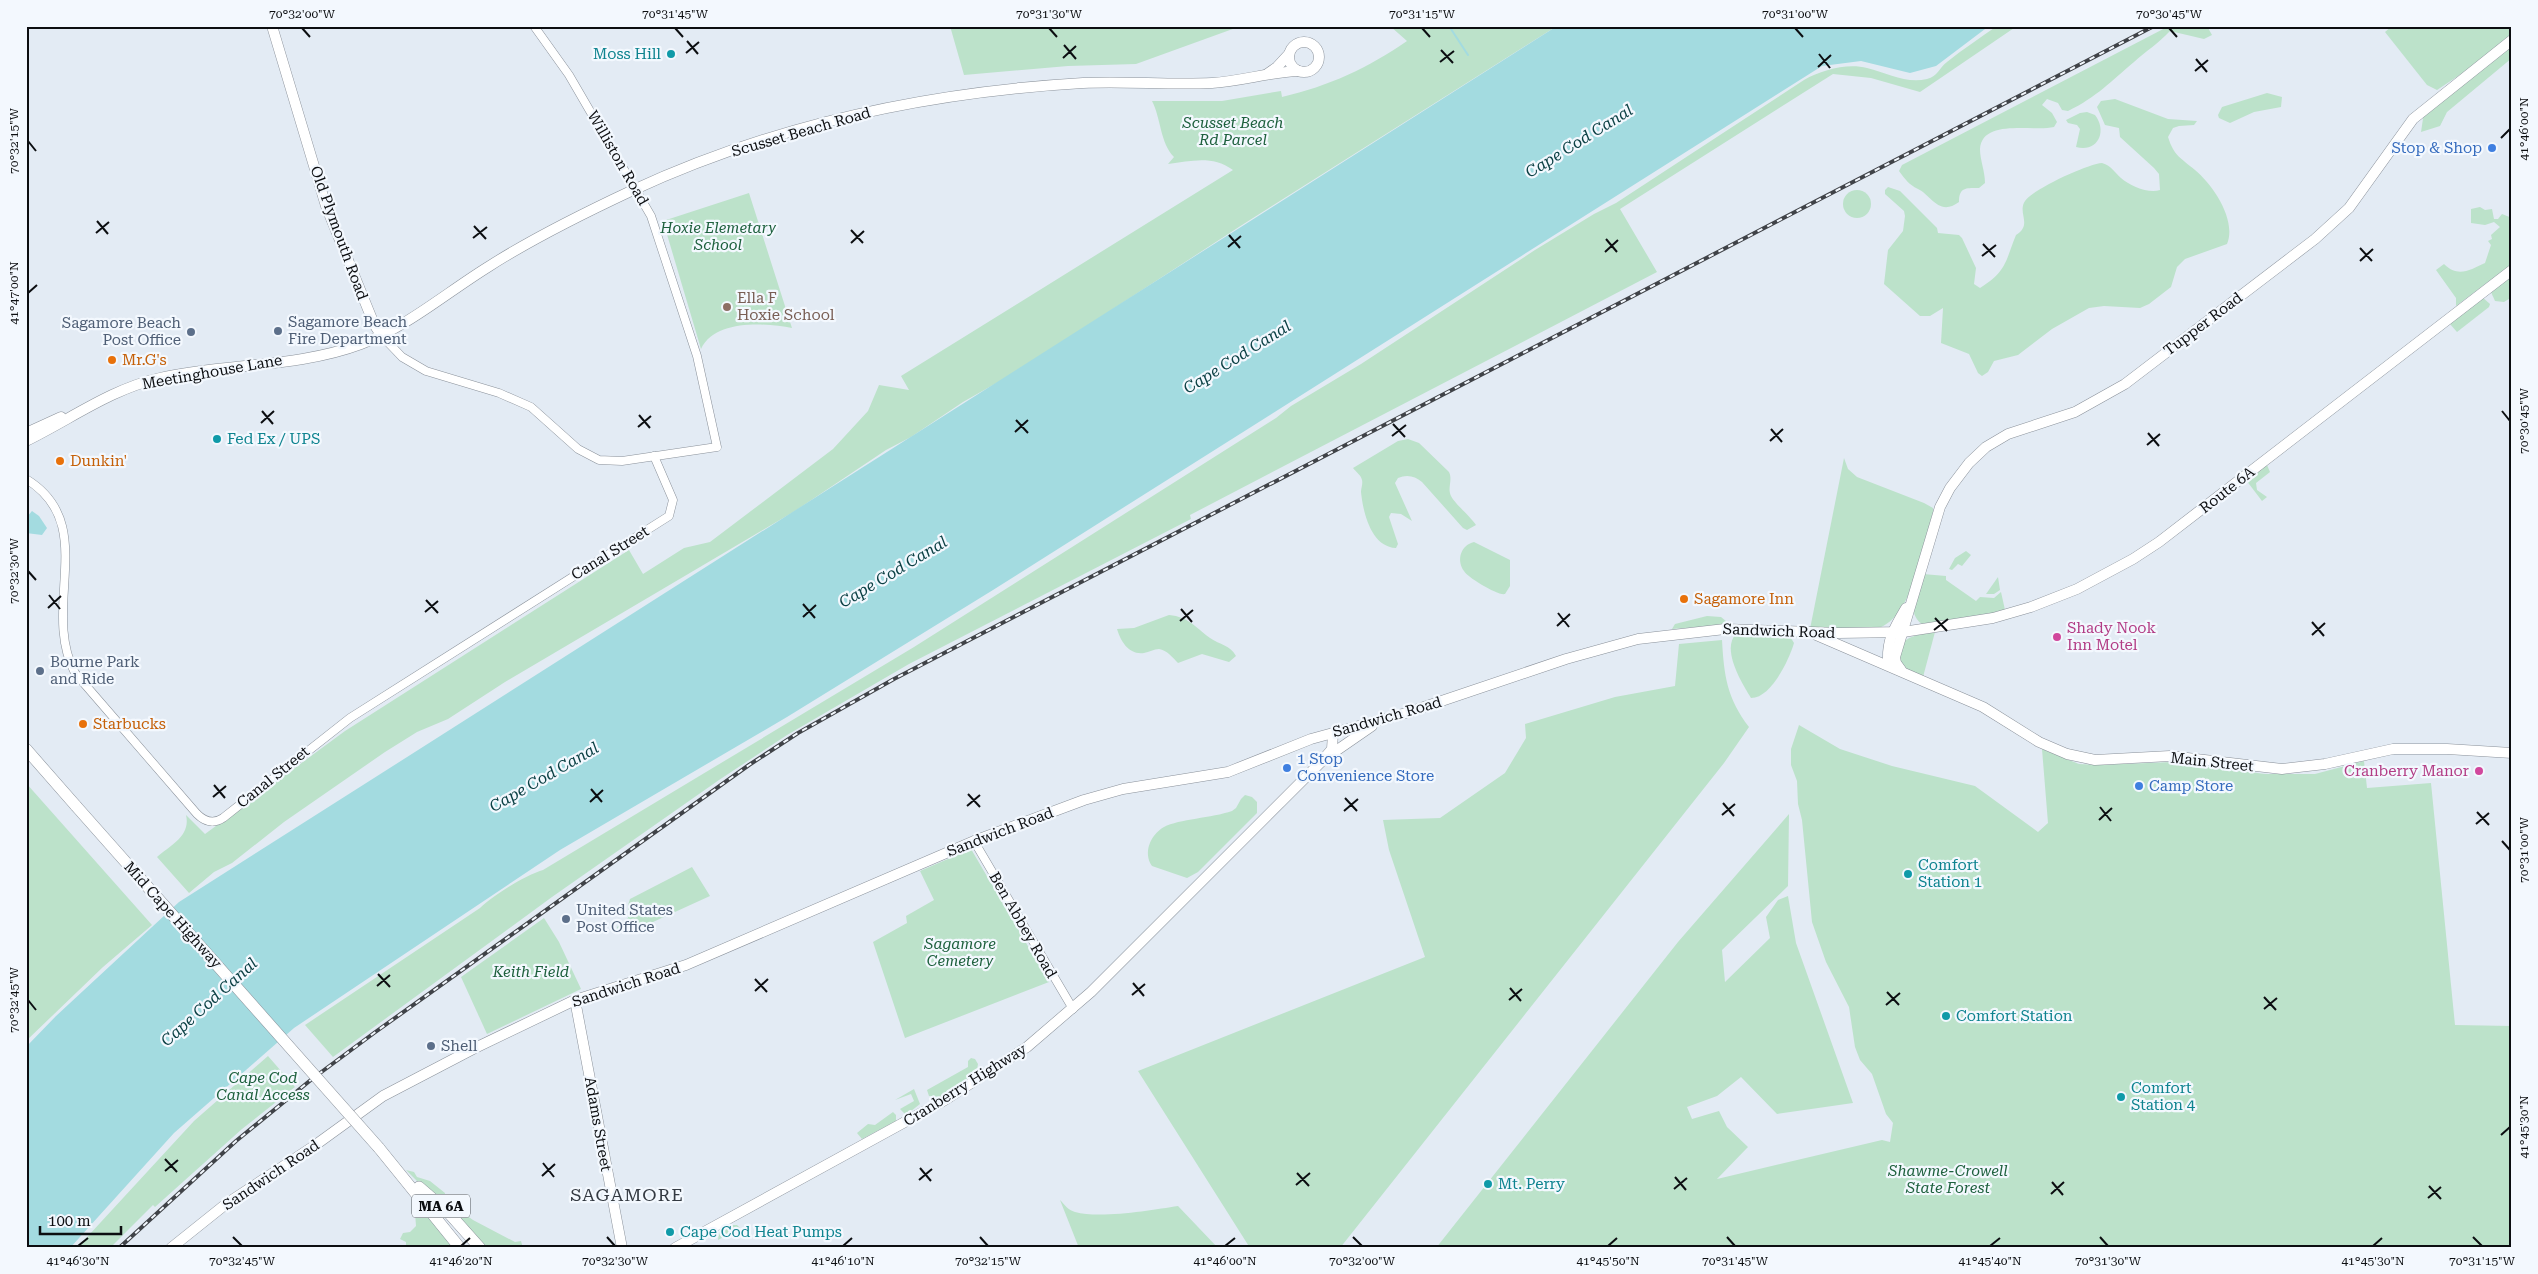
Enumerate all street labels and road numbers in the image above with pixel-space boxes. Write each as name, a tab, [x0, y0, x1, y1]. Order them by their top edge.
street label: Scusset Beach Road	[729, 103, 873, 161]
street label: Williston Road	[584, 108, 653, 209]
street label: Old Plymouth Road	[306, 164, 372, 303]
street label: Tupper Road	[2160, 288, 2246, 359]
street label: Meetinghouse Lane	[140, 351, 284, 393]
street label: Route 6A	[2196, 463, 2259, 517]
street label: Canal Street	[568, 522, 652, 584]
street label: Sandwich Road	[1722, 620, 1836, 642]
street label: Sandwich Road	[1330, 693, 1444, 741]
street label: Canal Street	[233, 742, 313, 812]
street label: Main Street	[2170, 749, 2255, 775]
street label: Sandwich Road	[944, 803, 1056, 861]
street label: Mid Cape Highway	[120, 858, 226, 972]
street label: Ben Abbey Road	[985, 869, 1061, 982]
street label: Sandwich Road	[570, 959, 683, 1011]
street label: Cranberry Highway	[900, 1040, 1030, 1130]
street label: Adams Street	[581, 1075, 615, 1173]
street label: Sandwich Road	[219, 1136, 323, 1214]
road number: MA 6A	[412, 1194, 470, 1218]

